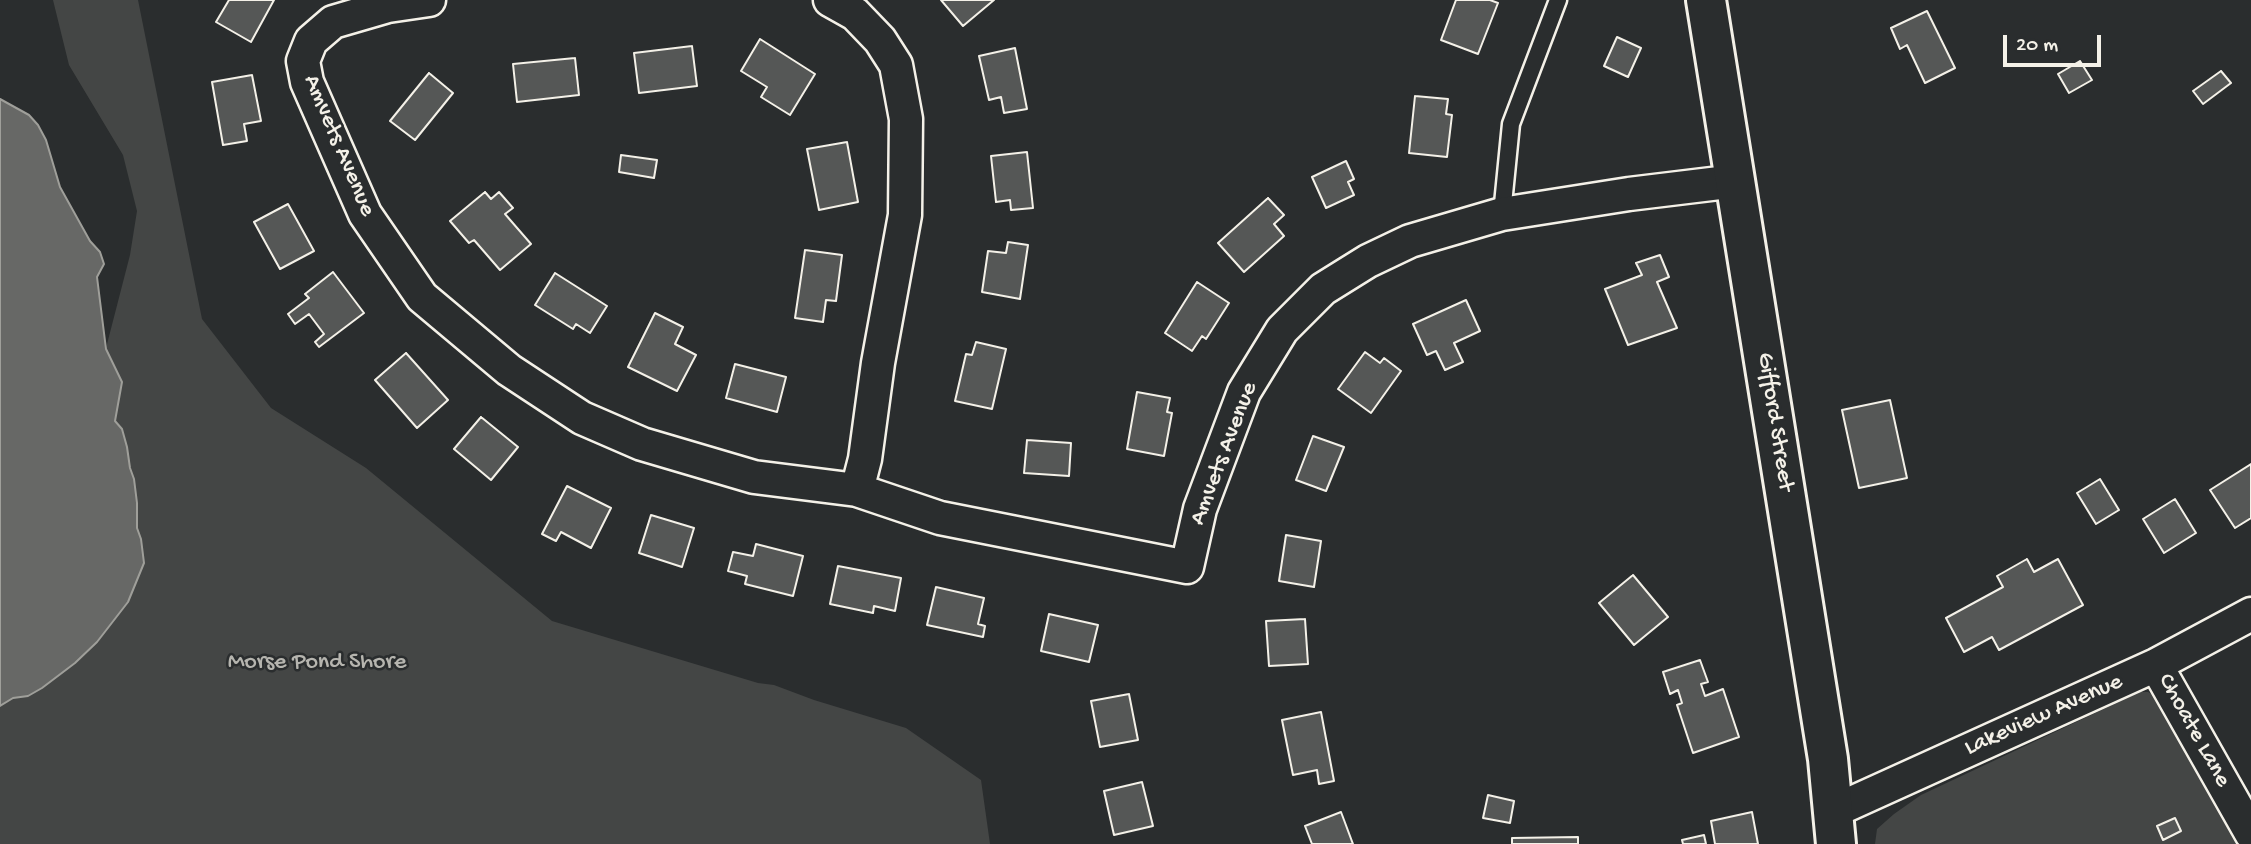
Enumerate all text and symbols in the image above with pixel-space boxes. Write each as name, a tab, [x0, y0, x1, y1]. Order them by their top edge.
scale bar	[2006, 21, 2104, 65]
text: 20 m	[2016, 34, 2058, 59]
street label: Amvets Avenue	[295, 71, 381, 221]
street label: Gifford Street	[1749, 351, 1799, 493]
street label: Amvets Avenue	[1185, 379, 1265, 529]
park label: Morse Pond Shore	[228, 649, 406, 677]
street label: Lakeview Avenue	[1961, 668, 2127, 764]
street label: Choate Lane	[2150, 669, 2236, 793]

